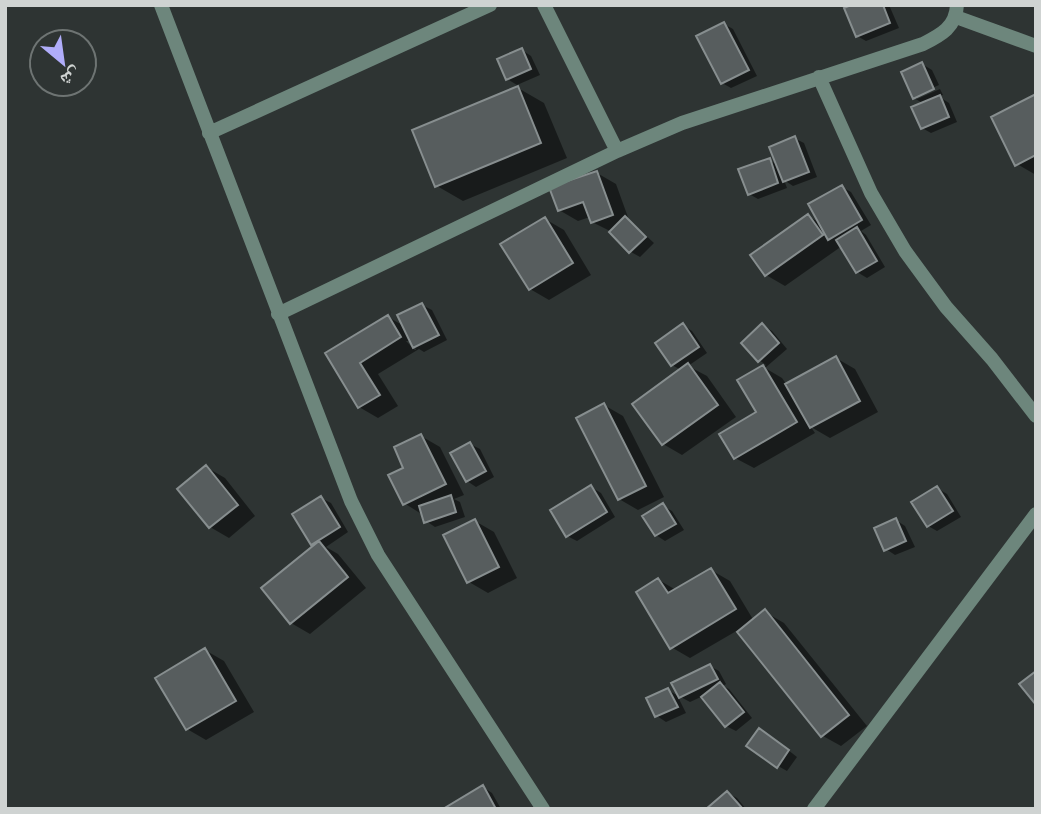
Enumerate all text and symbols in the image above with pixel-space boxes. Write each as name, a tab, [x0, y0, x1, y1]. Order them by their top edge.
north arrow	[28, 28, 98, 98]
text: ش	[56, 62, 86, 93]

